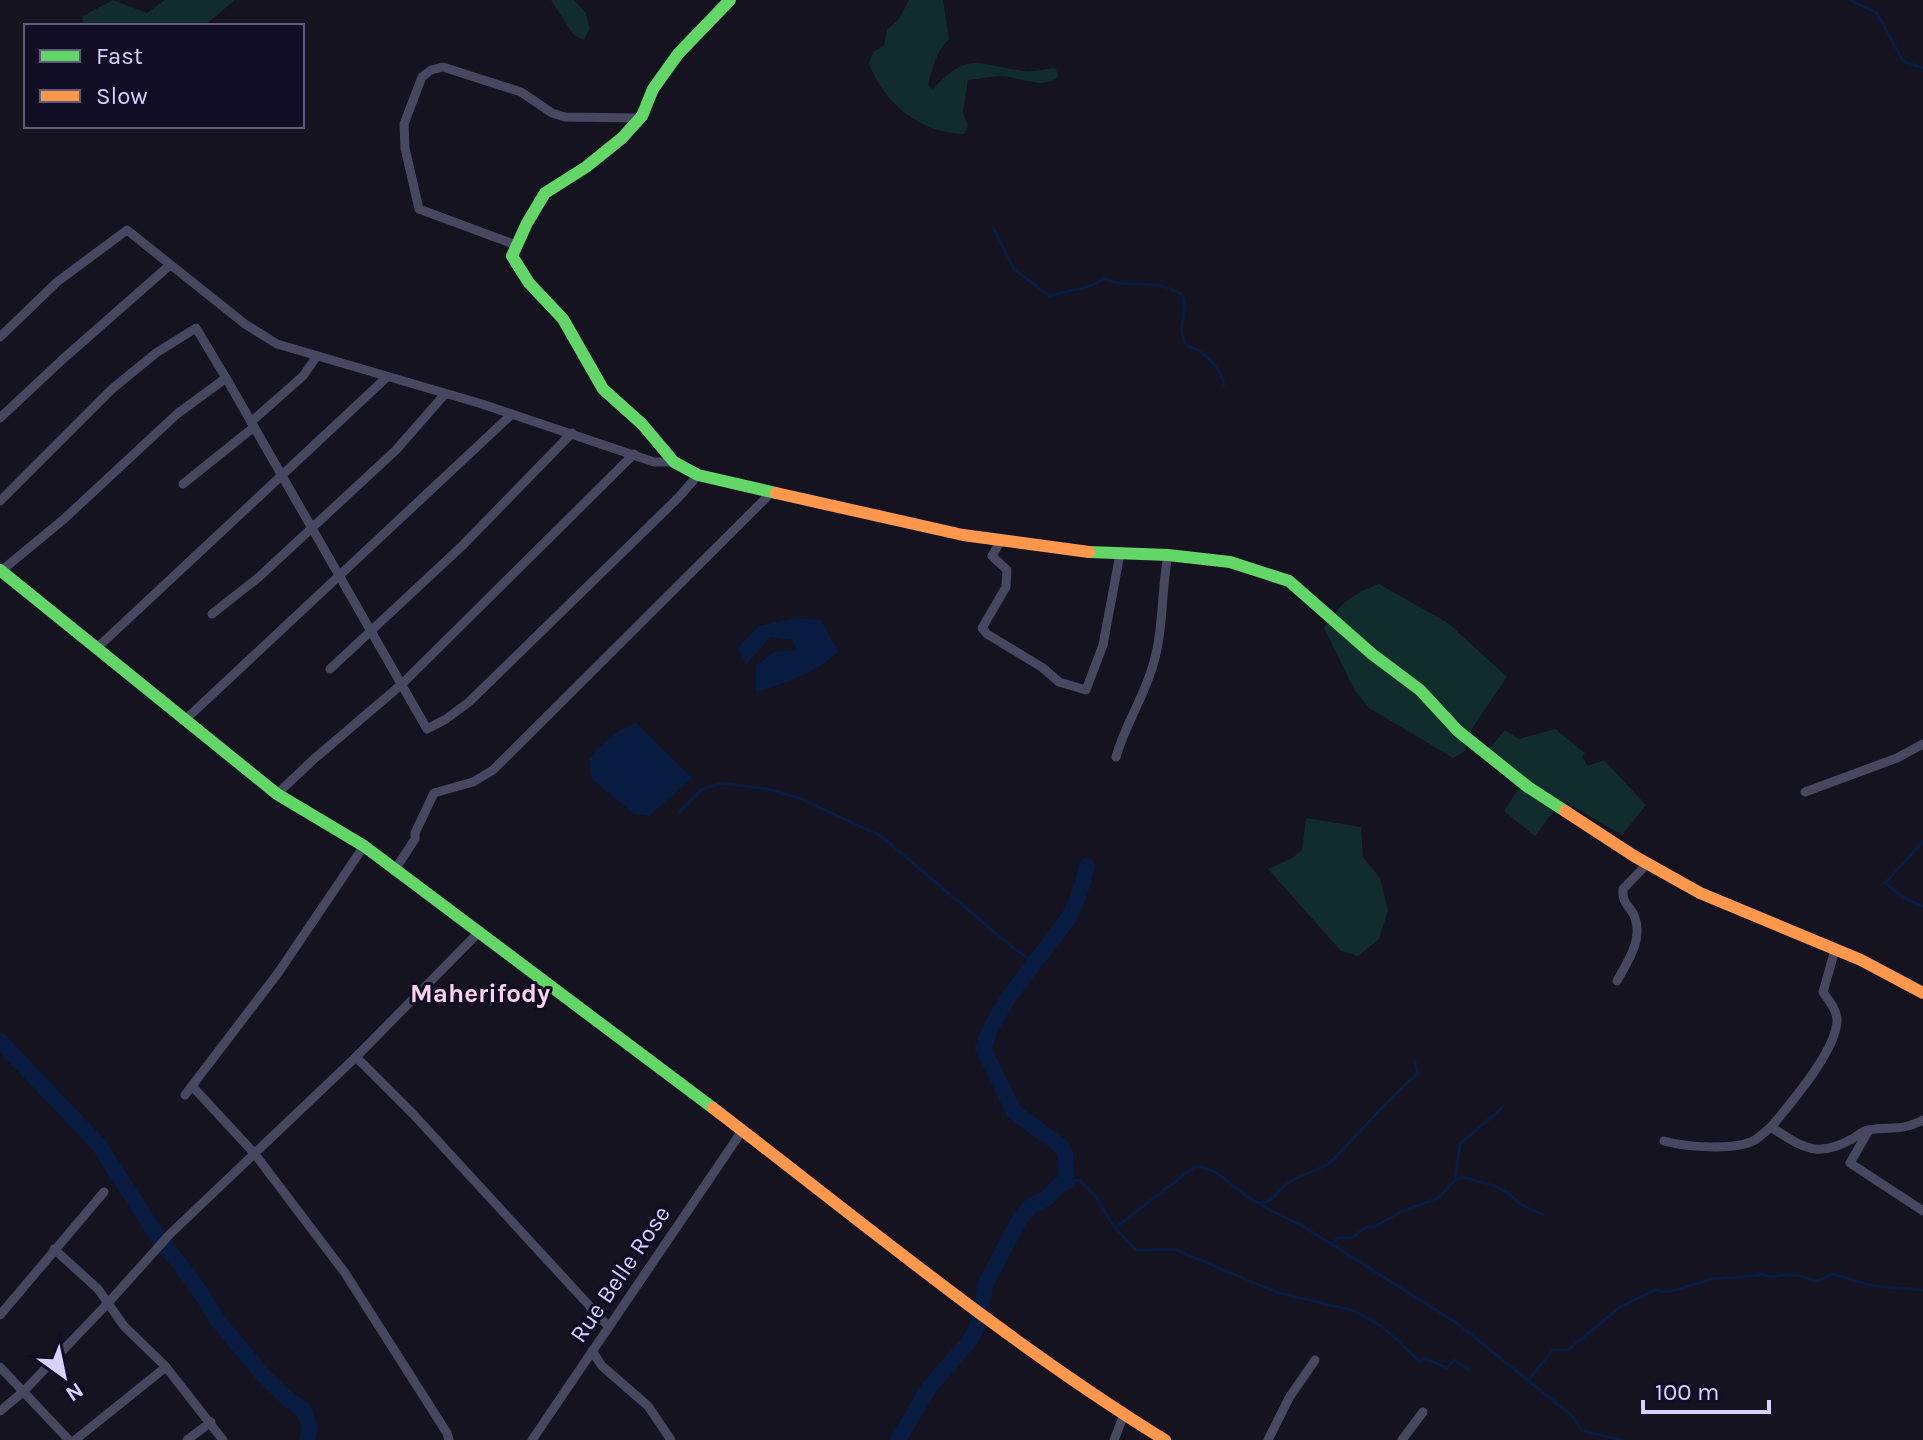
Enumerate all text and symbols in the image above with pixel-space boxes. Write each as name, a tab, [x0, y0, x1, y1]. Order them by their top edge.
legend	[24, 24, 304, 128]
text: Fast	[96, 42, 143, 70]
text: Slow	[96, 82, 148, 110]
district label: Maherifody	[410, 978, 550, 1009]
street label: Rue Belle Rose	[564, 1200, 676, 1348]
north arrow	[24, 1336, 104, 1416]
scale bar	[1643, 1364, 1769, 1414]
text: N	[61, 1377, 88, 1407]
text: 100 m	[1655, 1378, 1720, 1406]

